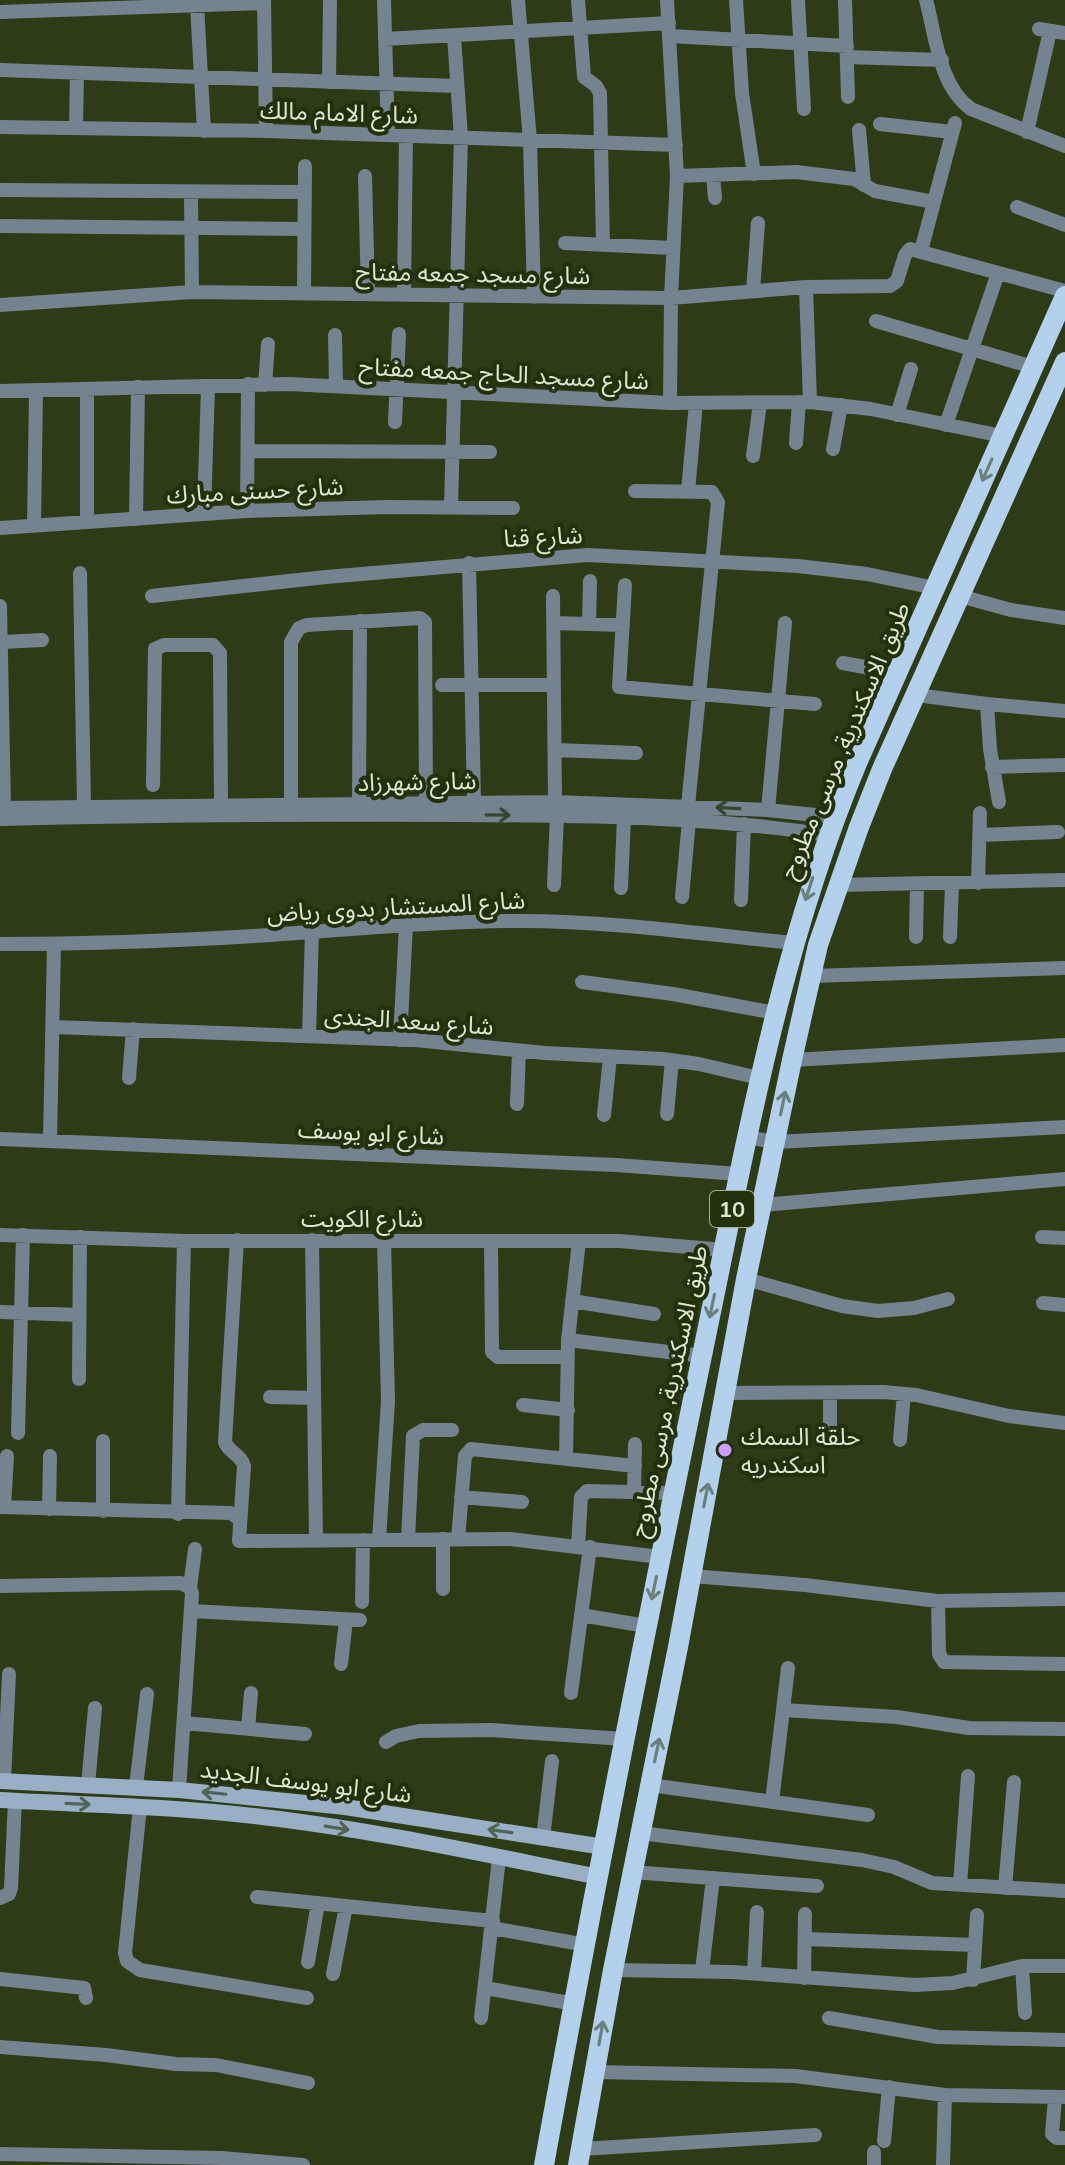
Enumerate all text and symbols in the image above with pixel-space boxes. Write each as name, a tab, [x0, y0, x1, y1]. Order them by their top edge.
street label: شارع الامام مالك	[259, 94, 419, 134]
street label: شارع مسجد جمعه مفتاح	[355, 256, 591, 293]
street label: شارع مسجد الحاج جمعه مفتاح	[358, 350, 650, 399]
one-way arrow	[979, 457, 994, 482]
street label: شارع حسنى مبارك	[166, 470, 344, 513]
street label: شارع قنا	[503, 519, 583, 556]
street label: طريق الاسكندرية, مرسى مطروح	[772, 597, 919, 884]
street label: شارع شهرزاد	[357, 765, 477, 800]
one-way arrow	[715, 800, 742, 815]
one-way arrow	[484, 807, 511, 823]
one-way arrow	[801, 876, 816, 902]
street label: شارع المستشار بدوى رياض	[266, 884, 526, 931]
street label: شارع سعد الجندى	[323, 999, 495, 1044]
one-way arrow	[776, 1090, 791, 1116]
street label: شارع ابو يوسف	[297, 1113, 445, 1154]
road number: 10	[710, 1191, 754, 1227]
street label: شارع الكويت	[301, 1203, 423, 1236]
street label: طريق الاسكندرية, مرسى مطروح	[622, 1242, 717, 1540]
one-way arrow	[704, 1293, 719, 1318]
place label: حلقة السمك اسكندريه	[741, 1421, 861, 1479]
marker: حلقة السمك اسكندريه	[716, 1441, 734, 1459]
one-way arrow	[699, 1483, 714, 1508]
one-way arrow	[646, 1575, 661, 1600]
one-way arrow	[650, 1738, 665, 1764]
street label: شارع ابو يوسف الجديد	[198, 1753, 413, 1812]
one-way arrow	[201, 1786, 228, 1801]
one-way arrow	[64, 1796, 91, 1811]
one-way arrow	[323, 1821, 349, 1836]
one-way arrow	[487, 1823, 513, 1838]
one-way arrow	[595, 2021, 610, 2046]

